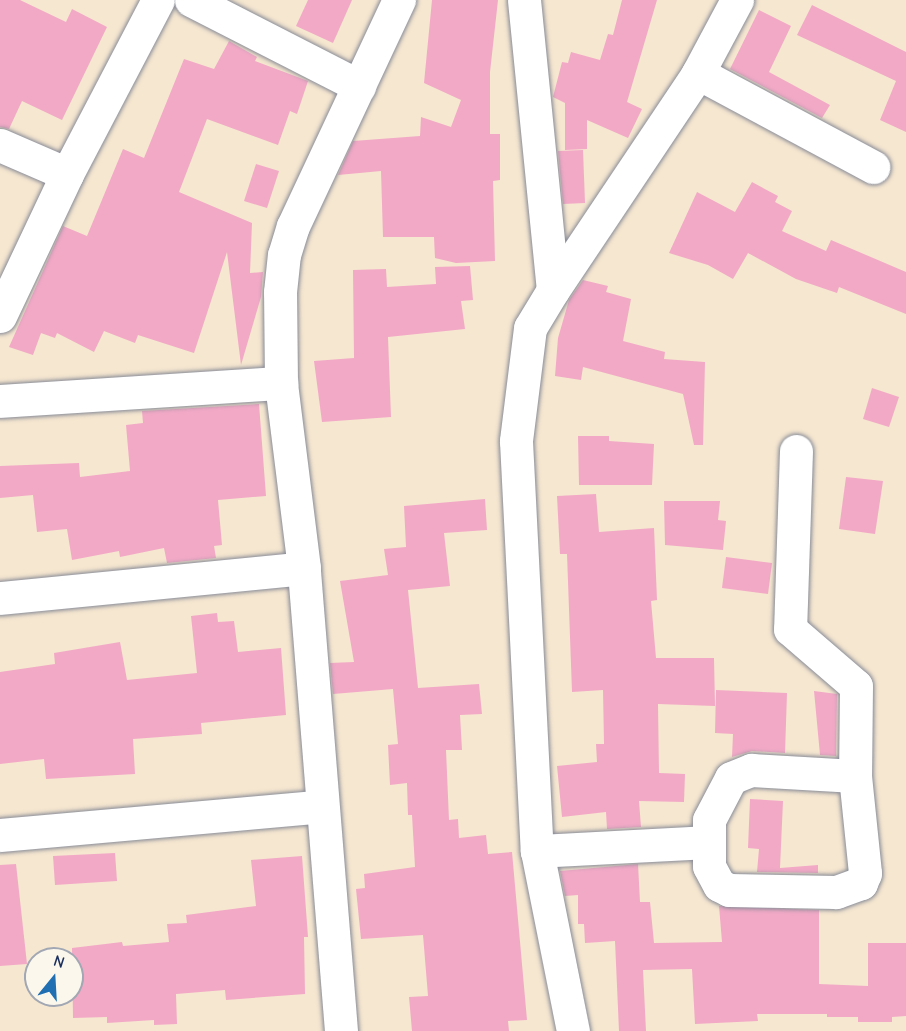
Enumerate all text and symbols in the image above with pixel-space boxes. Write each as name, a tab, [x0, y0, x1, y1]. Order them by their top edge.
north arrow	[24, 947, 84, 1007]
text: N	[51, 952, 67, 972]

